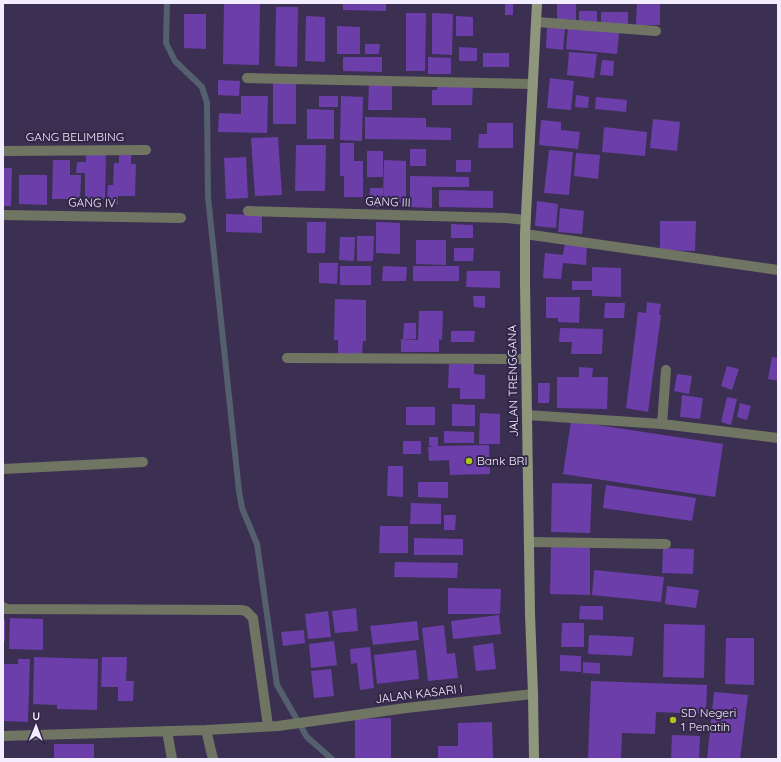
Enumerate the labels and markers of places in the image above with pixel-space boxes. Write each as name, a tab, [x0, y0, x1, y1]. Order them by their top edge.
place label: Bank BRI	[477, 453, 528, 468]
marker: Bank BRI	[464, 456, 474, 466]
place label: SD Negeri 1 Penatih	[681, 705, 736, 734]
marker: SD Negeri 1 Penatih	[668, 715, 678, 725]

